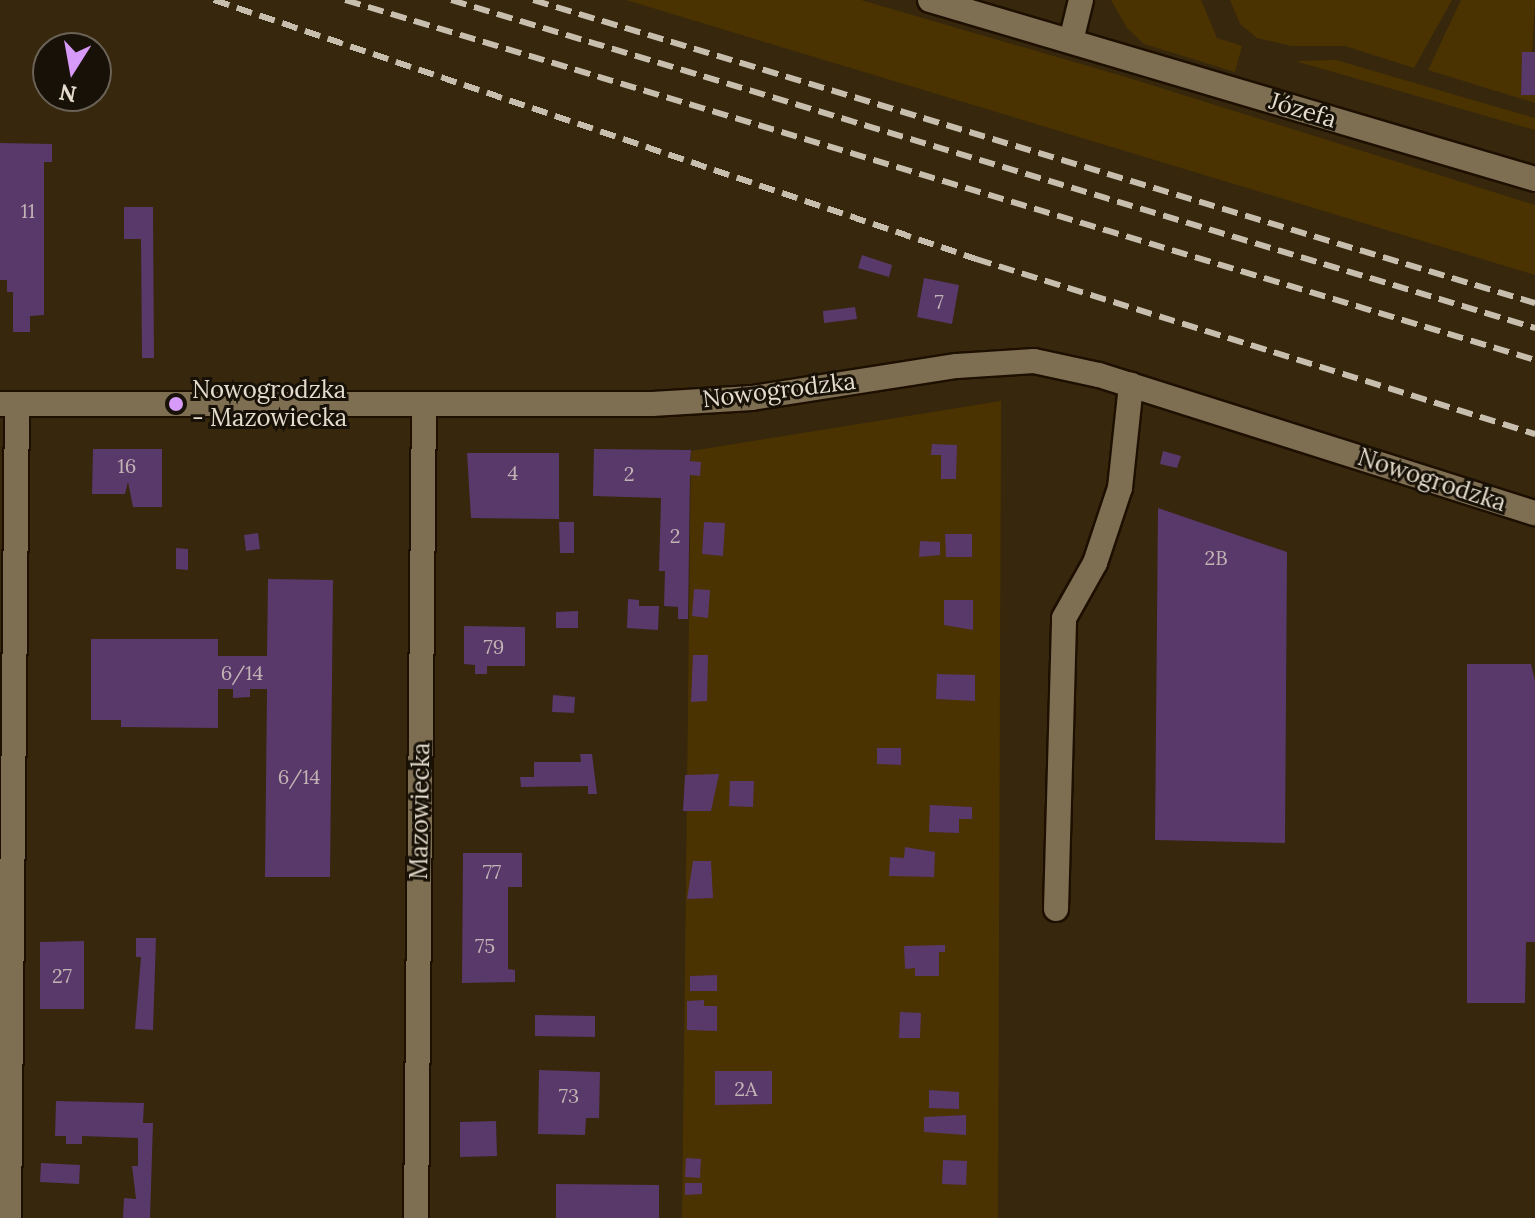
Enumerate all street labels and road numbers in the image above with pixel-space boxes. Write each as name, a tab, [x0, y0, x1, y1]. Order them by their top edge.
street label: Józefa	[1266, 86, 1340, 134]
street label: Nowogrodzka	[701, 366, 857, 414]
street label: Nowogrodzka	[1354, 442, 1510, 518]
street label: Mazowiecka	[404, 742, 436, 880]

